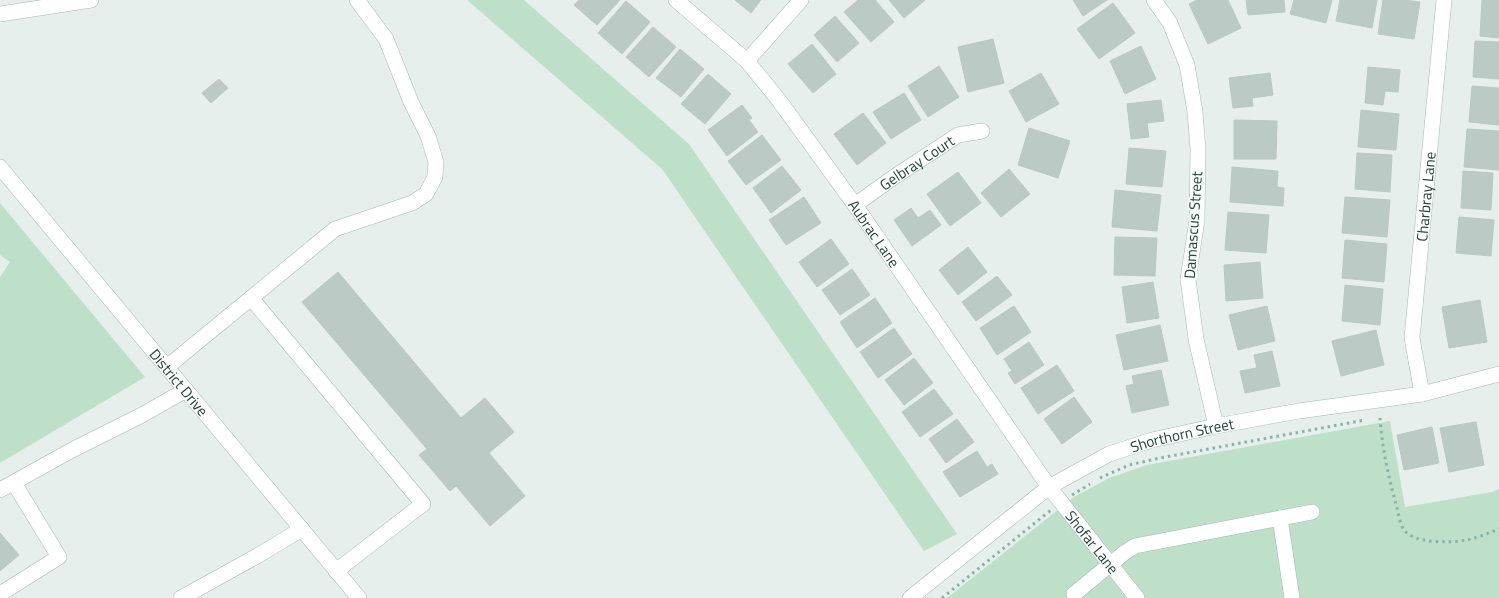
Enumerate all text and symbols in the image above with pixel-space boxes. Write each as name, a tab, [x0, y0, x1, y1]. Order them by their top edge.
street label: Gelbray Court	[874, 129, 959, 196]
street label: Charbray Lane	[1410, 150, 1441, 243]
street label: Damascus Street	[1178, 170, 1208, 280]
street label: Aubrac Lane	[843, 195, 906, 272]
street label: District Drive	[144, 343, 214, 421]
street label: Shorthorn Street	[1127, 411, 1236, 458]
street label: Shofar Lane	[1060, 505, 1125, 579]

